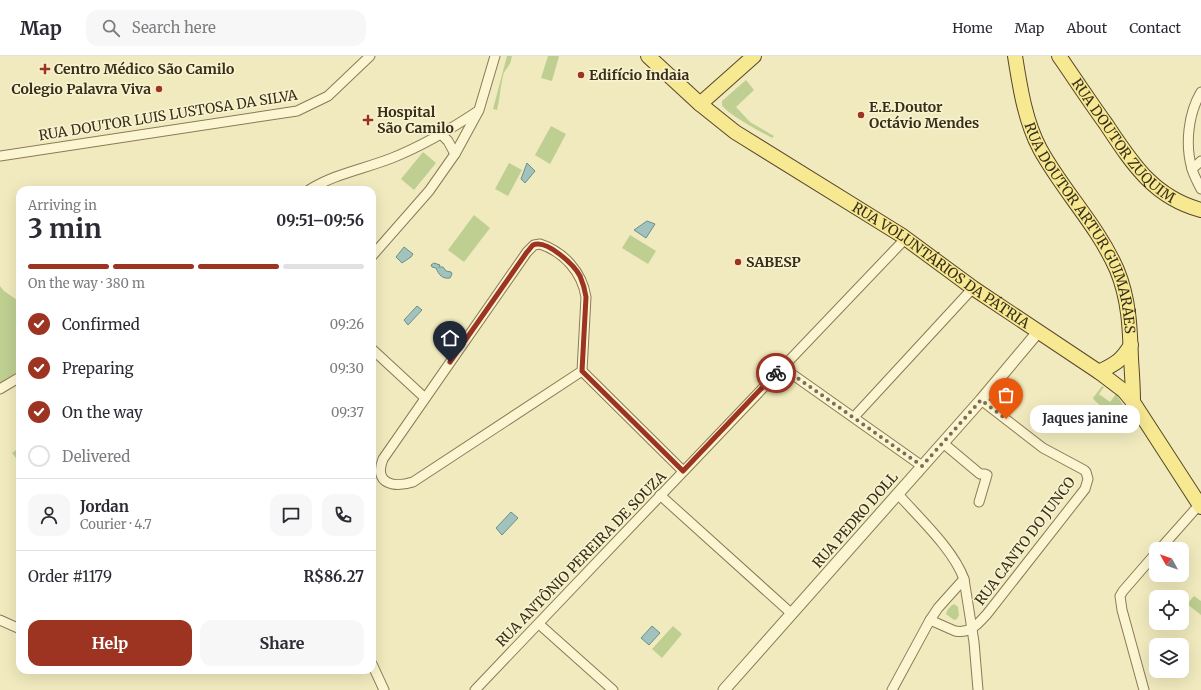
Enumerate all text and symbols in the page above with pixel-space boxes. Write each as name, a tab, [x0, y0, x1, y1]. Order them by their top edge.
search box	[86, 10, 366, 46]
text: Map	[20, 16, 62, 40]
icon: search	[100, 17, 122, 39]
text: Search here	[132, 18, 216, 37]
text: Home	[952, 19, 993, 37]
text: Map	[1015, 19, 1044, 37]
text: About	[1066, 19, 1107, 37]
text: Contact	[1129, 19, 1181, 37]
place label: Centro Médico São Camilo	[54, 60, 234, 78]
marker: Centro Médico São Camilo	[39, 63, 51, 75]
place label: Edifício Indaia	[589, 66, 690, 84]
marker: Edifício Indaia	[576, 70, 586, 80]
street label: RUA DOUTOR ZUQUIM	[1068, 75, 1179, 207]
place label: Colegio Palavra Viva	[12, 80, 151, 98]
marker: Colegio Palavra Viva	[154, 84, 164, 94]
street label: RUA DOUTOR LUIS LUSTOSA DA SILVA	[37, 86, 299, 144]
place label: E.E.Doutor Octávio Mendes	[869, 98, 979, 132]
place label: Hospital São Camilo	[377, 103, 454, 137]
marker: E.E.Doutor Octávio Mendes	[856, 110, 866, 120]
marker: Hospital São Camilo	[362, 114, 374, 126]
street label: RUA DOUTOR ARTUR GUIMARÃES	[1021, 120, 1139, 334]
text: Arriving in	[28, 197, 97, 214]
street label: RUA VOLUNTÁRIOS DA PÁTRIA	[849, 198, 1033, 332]
text: 09:51–09:56	[276, 211, 364, 230]
text: 3 min	[28, 212, 102, 245]
place label: SABESP	[746, 253, 801, 271]
marker: SABESP	[733, 257, 743, 267]
text: On the way · 380 m	[28, 275, 145, 292]
icon: check	[28, 313, 50, 335]
text: Confirmed	[62, 315, 140, 334]
text: 09:26	[330, 316, 364, 333]
pin	[433, 321, 467, 362]
icon: home	[439, 327, 461, 349]
courier	[756, 353, 796, 393]
icon: check	[28, 357, 50, 379]
text: Preparing	[62, 359, 134, 378]
text: 09:30	[330, 360, 364, 377]
icon: bike	[765, 362, 787, 384]
pin	[989, 378, 1023, 419]
icon: bag	[995, 384, 1017, 406]
icon: check	[28, 401, 50, 423]
text: On the way	[62, 403, 143, 422]
text: 09:37	[331, 404, 364, 421]
callout: Jaques janine	[1030, 405, 1140, 433]
text: Jaques janine	[1042, 410, 1128, 427]
text: Delivered	[62, 447, 130, 466]
street label: RUA ANTÔNIO PEREIRA DE SOUZA	[492, 467, 670, 651]
street label: RUA PEDRO DOLL	[808, 468, 902, 572]
street label: RUA CANTO DO JUNCO	[971, 473, 1079, 609]
button: person	[28, 494, 70, 536]
button: chat	[270, 494, 312, 536]
button: phone	[322, 494, 364, 536]
text: Jordan	[80, 497, 129, 516]
text: Courier · 4.7	[80, 516, 152, 533]
north arrow	[1149, 542, 1189, 582]
map controls	[1149, 542, 1189, 678]
text: Order #1179	[28, 567, 112, 586]
text: R$86.27	[304, 567, 364, 586]
button: locate	[1149, 590, 1189, 630]
button: Help	[28, 620, 192, 666]
button: Share	[200, 620, 364, 666]
button: layers	[1149, 638, 1189, 678]

